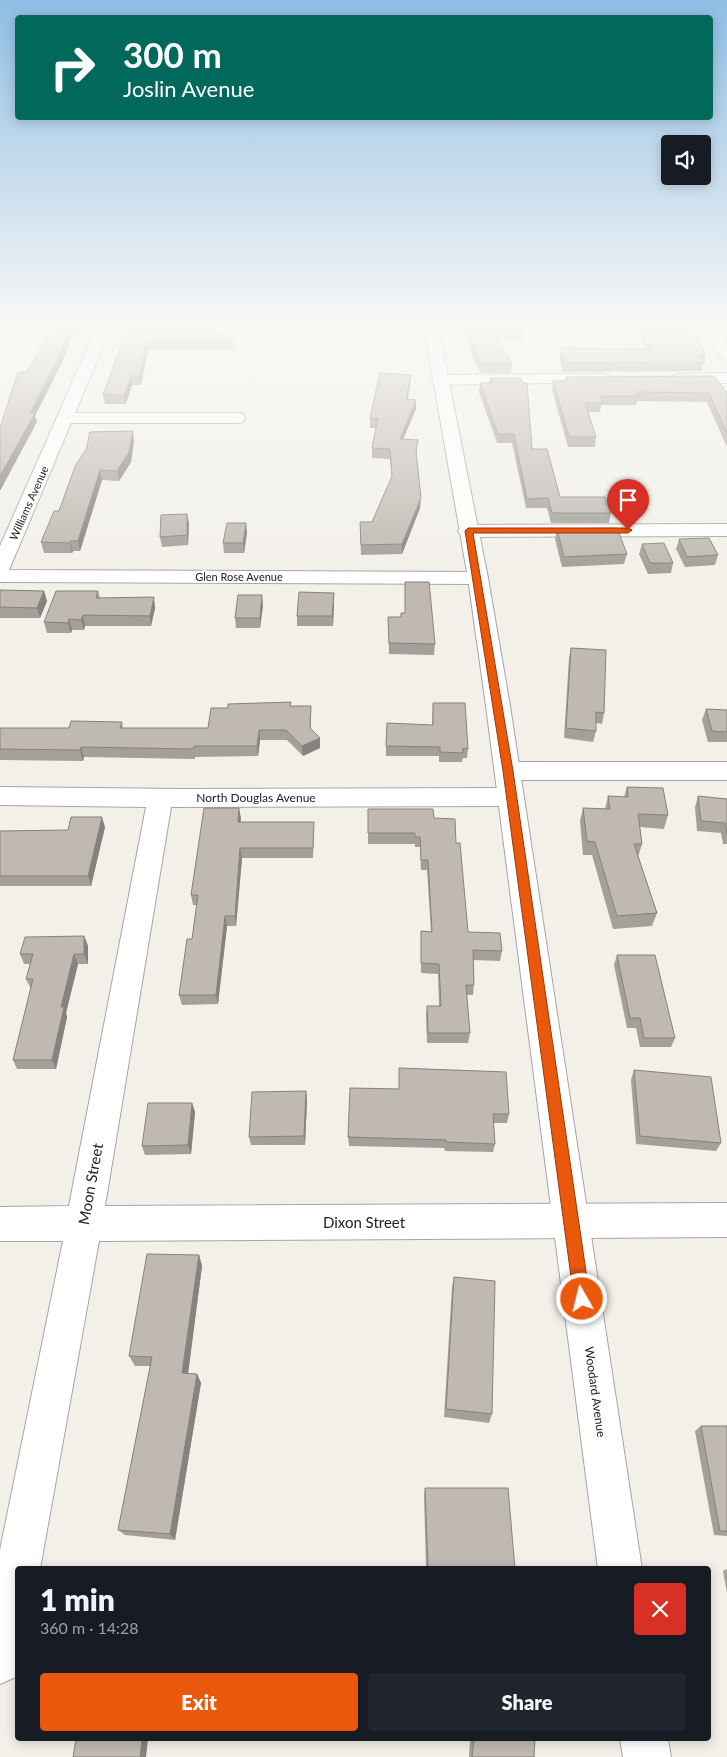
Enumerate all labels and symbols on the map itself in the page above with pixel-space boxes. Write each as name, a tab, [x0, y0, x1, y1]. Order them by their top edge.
street label: Williams Avenue	[6, 463, 51, 542]
pin	[607, 479, 649, 530]
street label: Glen Rose Avenue	[195, 570, 283, 583]
street label: North Douglas Avenue	[196, 790, 316, 805]
street label: Moon Street	[74, 1141, 106, 1226]
street label: Dixon Street	[323, 1213, 406, 1231]
position arrow	[555, 1272, 607, 1324]
street label: Woodard Avenue	[582, 1346, 609, 1438]

